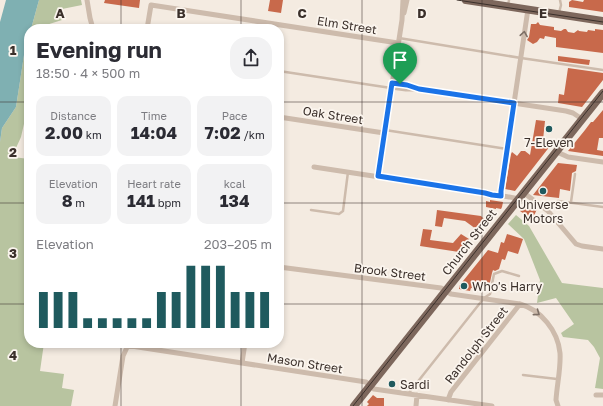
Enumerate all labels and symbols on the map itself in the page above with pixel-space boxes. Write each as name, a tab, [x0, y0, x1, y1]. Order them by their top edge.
text: A	[55, 5, 65, 21]
text: B	[176, 5, 186, 21]
text: C	[297, 5, 307, 21]
text: D	[417, 5, 427, 21]
text: E	[539, 5, 547, 21]
street label: Elm Street	[316, 13, 378, 37]
one-way arrow	[519, 31, 528, 37]
text: 1	[10, 42, 17, 58]
pin	[383, 43, 417, 84]
street label: Oak Street	[302, 103, 364, 127]
marker: 7-Eleven	[544, 124, 554, 134]
place label: 7-Eleven	[524, 135, 574, 150]
text: 2	[9, 144, 17, 160]
marker: Universe Motors	[538, 186, 548, 196]
place label: Universe Motors	[518, 197, 568, 226]
street label: Church Street	[439, 206, 500, 278]
text: 3	[9, 245, 17, 261]
street label: Brook Street	[353, 260, 427, 284]
place label: Who's Harry	[472, 279, 543, 294]
marker: Who's Harry	[459, 281, 469, 291]
street label: Randolph Street	[441, 303, 511, 387]
one-way arrow	[533, 308, 540, 315]
text: 4	[9, 347, 17, 363]
street label: Mason Street	[266, 350, 344, 376]
place label: Sardi	[400, 377, 430, 392]
marker: Sardi	[387, 379, 397, 389]

